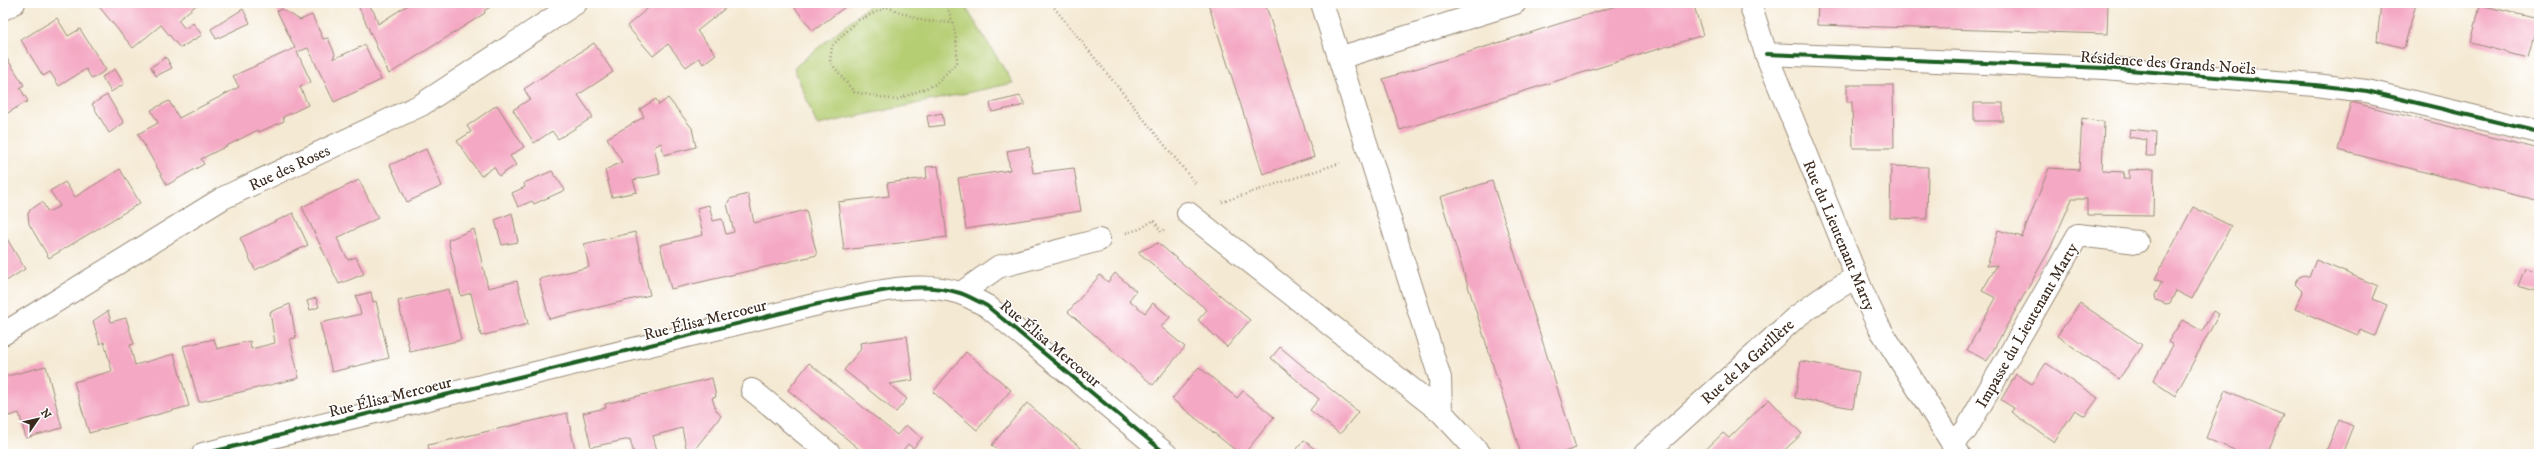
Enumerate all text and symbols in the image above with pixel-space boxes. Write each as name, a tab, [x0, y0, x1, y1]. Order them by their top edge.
street label: Résidence des Grands Noëls	[2079, 47, 2257, 79]
street label: Rue des Roses	[246, 140, 333, 195]
street label: Rue du Lieutenant Marty	[1798, 157, 1880, 314]
street label: Impasse du Lieutenant Marty	[1971, 239, 2083, 412]
street label: Rue Élisa Mercoeur	[642, 295, 769, 345]
street label: Rue Élisa Mercoeur	[996, 296, 1105, 392]
street label: Rue de la Garillère	[1697, 314, 1799, 409]
street label: Rue Élisa Mercoeur	[327, 372, 454, 422]
north arrow	[18, 399, 58, 439]
text: N	[37, 406, 54, 422]

